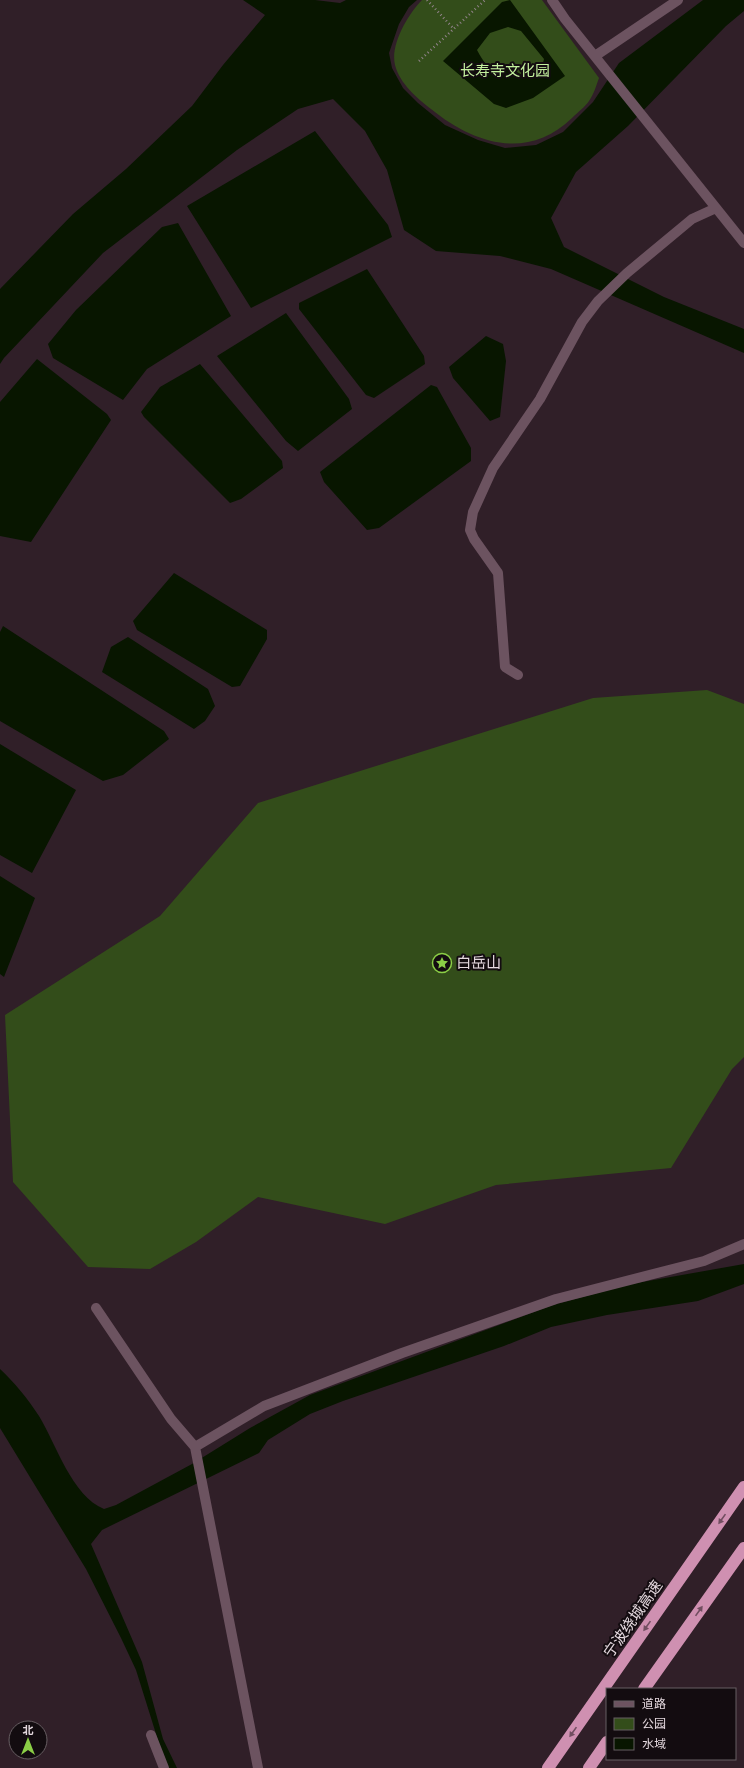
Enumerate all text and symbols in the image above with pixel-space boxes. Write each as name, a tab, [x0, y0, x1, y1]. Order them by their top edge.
park label: 长寿寺文化园	[460, 61, 550, 79]
place icon: 白岳山	[431, 952, 453, 974]
place label: 白岳山	[456, 953, 501, 971]
one-way arrow	[718, 1514, 726, 1525]
street label: 宁波绕城高速	[599, 1576, 665, 1660]
one-way arrow	[695, 1606, 703, 1617]
one-way arrow	[643, 1621, 651, 1631]
legend	[606, 1688, 736, 1760]
text: 道路	[642, 1696, 666, 1710]
text: 公园	[642, 1716, 666, 1730]
north arrow	[8, 1720, 48, 1760]
text: 北	[23, 1723, 34, 1736]
one-way arrow	[569, 1727, 577, 1738]
text: 水域	[642, 1736, 666, 1750]

